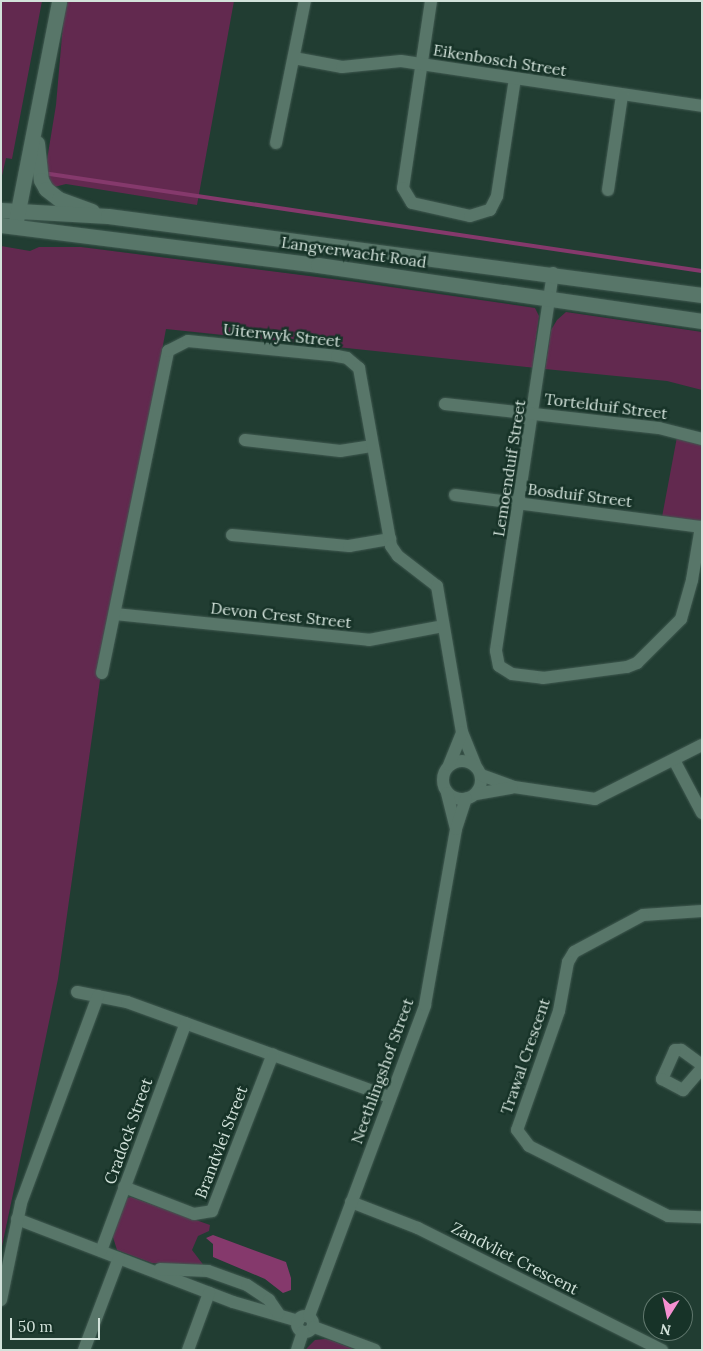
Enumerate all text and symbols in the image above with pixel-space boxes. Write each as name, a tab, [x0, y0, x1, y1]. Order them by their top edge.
street label: Eikenbosch Street	[432, 40, 568, 80]
street label: Langverwacht Road	[280, 232, 428, 272]
street label: Uiterwyk Street	[222, 319, 342, 351]
street label: Tortelduif Street	[543, 389, 669, 423]
street label: Lemoenduif Street	[489, 398, 529, 538]
street label: Bosduif Street	[527, 479, 633, 511]
street label: Devon Crest Street	[210, 598, 352, 632]
street label: Neethlingshof Street	[347, 996, 417, 1146]
street label: Trawal Crescent	[496, 996, 554, 1116]
street label: Cradock Street	[100, 1075, 156, 1187]
street label: Brandvlei Street	[191, 1083, 251, 1201]
street label: Zandvliet Crescent	[448, 1218, 582, 1298]
north arrow	[643, 1291, 693, 1341]
scale bar	[12, 1308, 102, 1340]
text: 50 m	[18, 1317, 53, 1336]
text: N	[659, 1320, 672, 1340]

